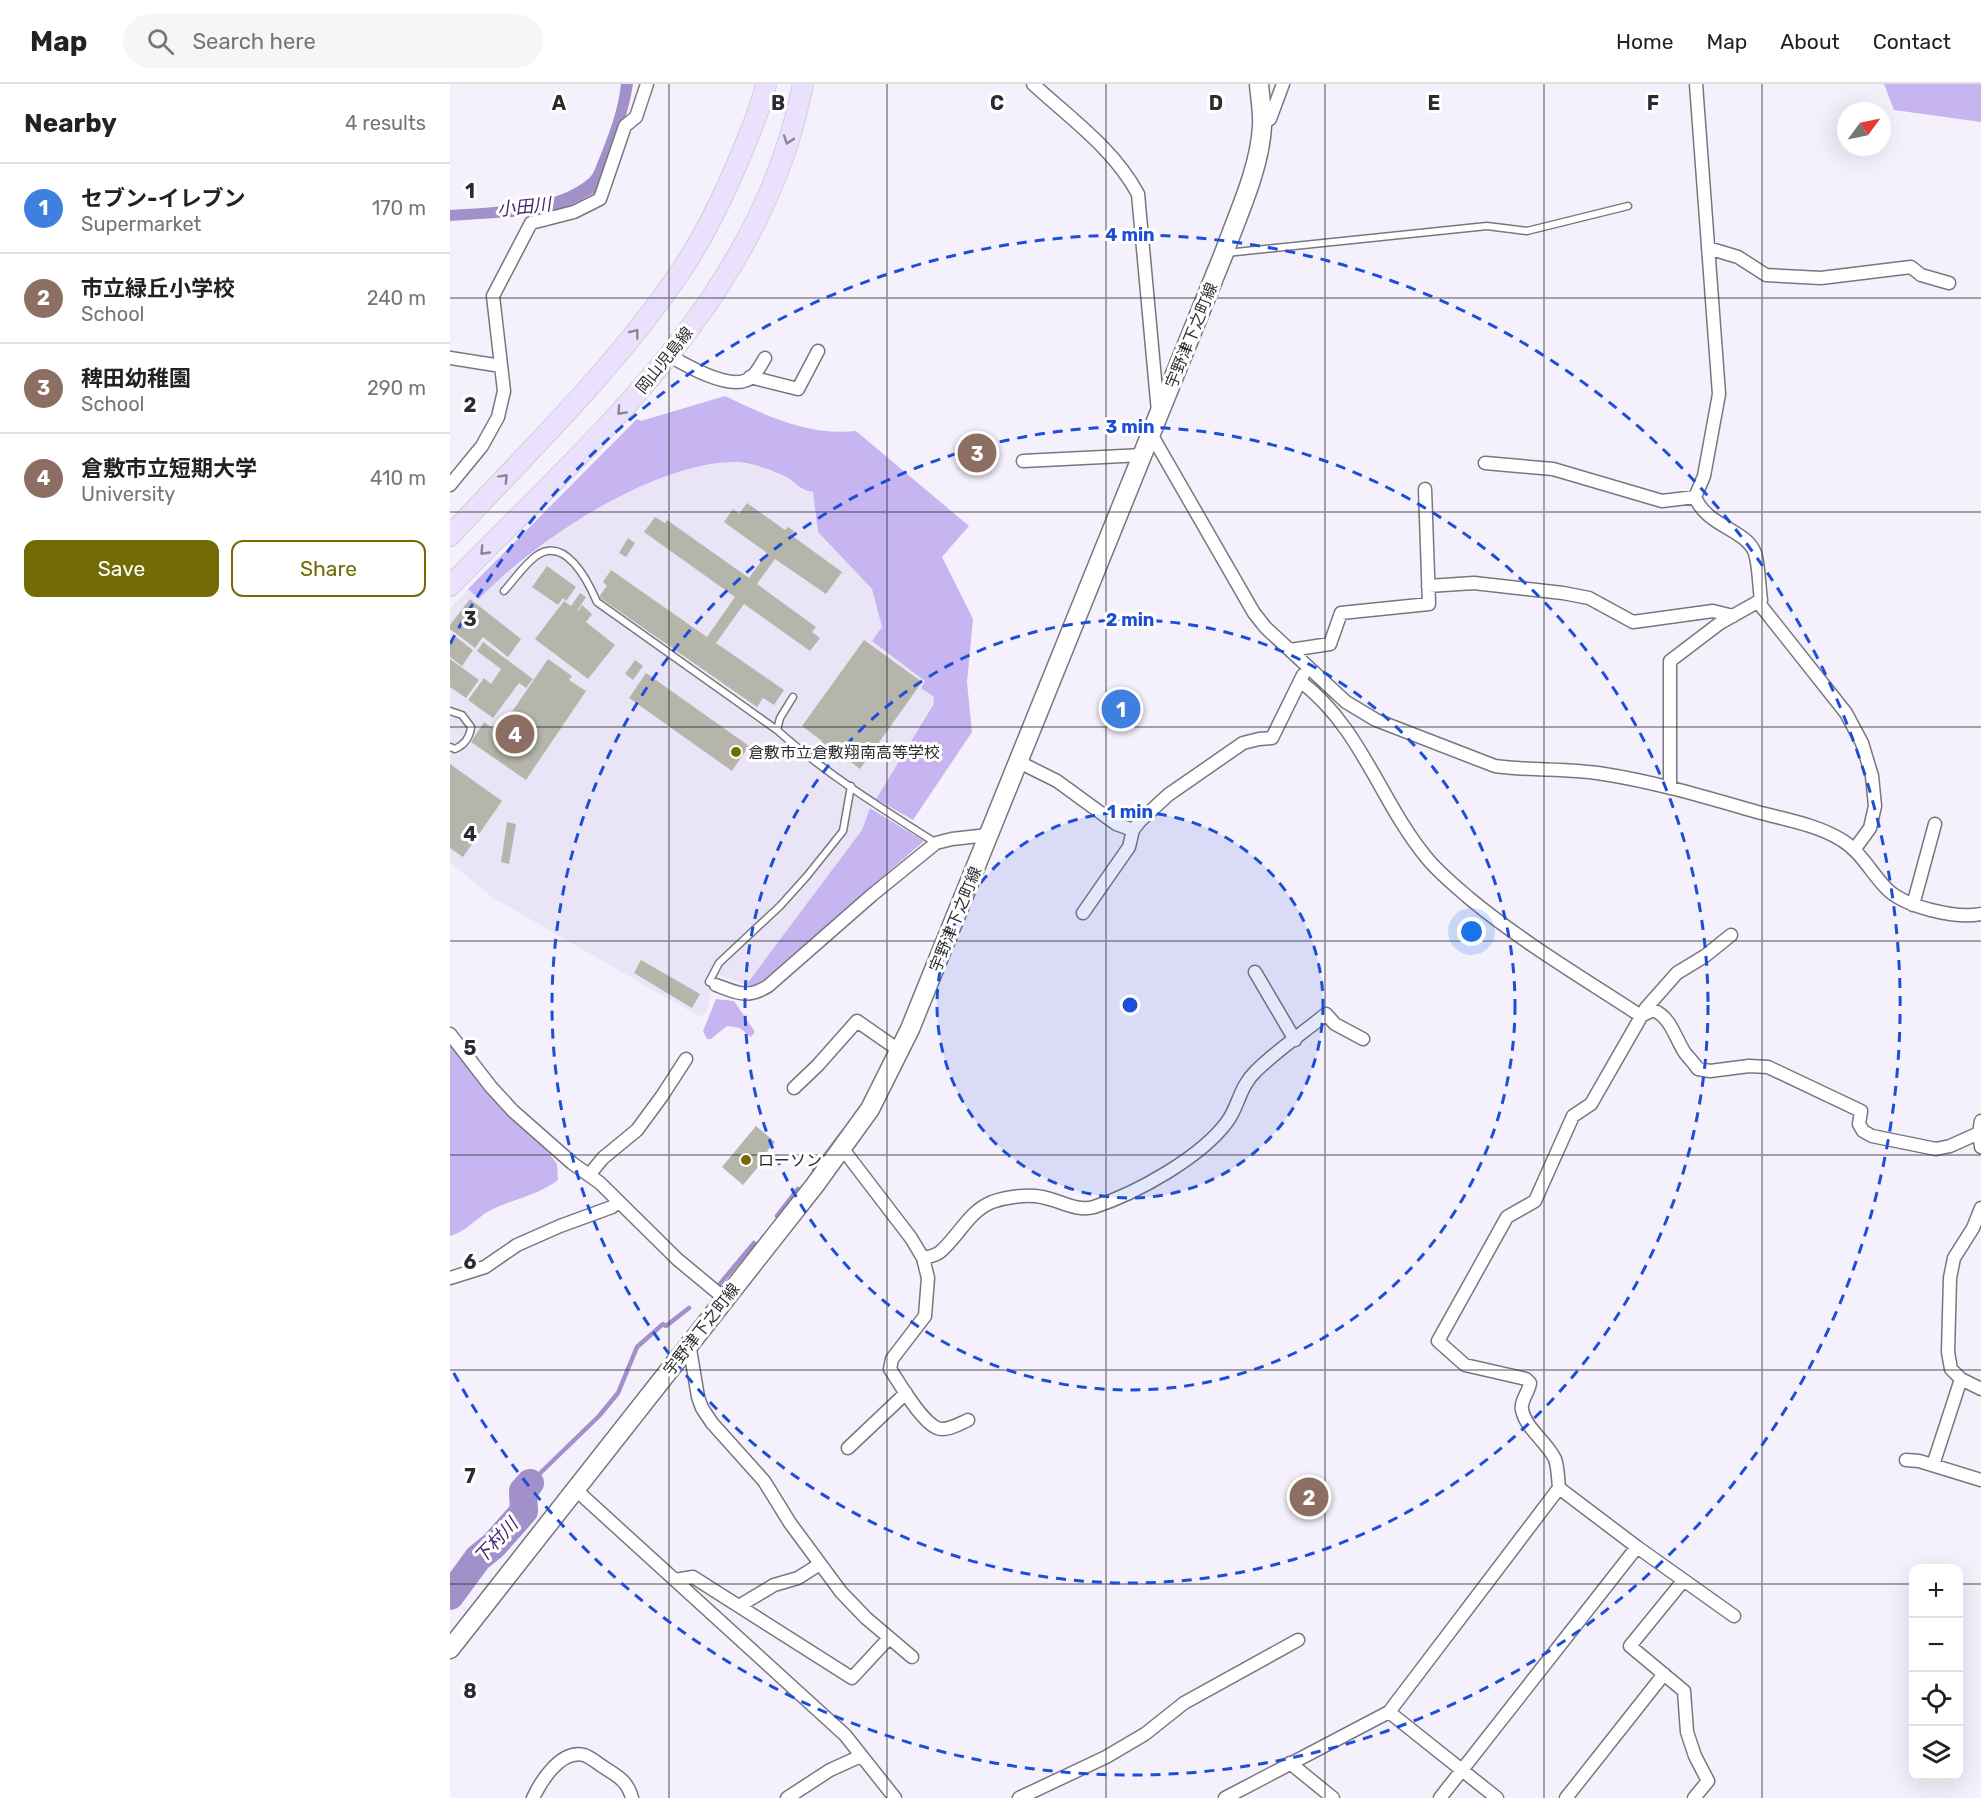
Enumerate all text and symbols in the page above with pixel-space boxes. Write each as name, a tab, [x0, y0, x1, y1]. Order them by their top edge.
search box	[123, 14, 543, 68]
text: Map	[30, 25, 87, 58]
icon: search	[144, 25, 177, 58]
text: Search here	[192, 28, 316, 55]
text: Home	[1616, 29, 1673, 54]
text: Map	[1706, 29, 1747, 54]
text: About	[1780, 29, 1840, 54]
text: Contact	[1873, 29, 1951, 54]
text: A	[552, 91, 567, 115]
text: B	[771, 91, 785, 115]
text: C	[990, 91, 1004, 115]
text: D	[1209, 91, 1223, 115]
text: E	[1428, 91, 1440, 115]
text: F	[1647, 91, 1659, 115]
north arrow	[1837, 102, 1891, 156]
text: Nearby	[24, 108, 117, 139]
text: 4 results	[345, 111, 426, 135]
one-way arrow	[782, 134, 795, 145]
text: 1	[465, 179, 475, 203]
text: セブン-イレブン	[81, 185, 246, 212]
water label: 小田川	[496, 193, 554, 221]
text: 1	[39, 196, 48, 220]
text: 170 m	[372, 196, 426, 220]
text: Supermarket	[81, 212, 201, 236]
text: 4 min	[1105, 224, 1155, 246]
text: 市立緑丘小学校	[81, 275, 235, 302]
street label: 宇野津下之町線	[1162, 280, 1221, 391]
text: 2	[37, 286, 50, 310]
text: 240 m	[367, 286, 426, 310]
text: School	[81, 302, 144, 326]
street label: 岡山児島線	[632, 323, 697, 397]
one-way arrow	[627, 329, 638, 340]
text: 稗田幼稚園	[81, 365, 191, 392]
text: 3	[37, 376, 50, 400]
text: 290 m	[367, 376, 426, 400]
text: School	[81, 392, 144, 416]
text: 2	[464, 393, 477, 417]
one-way arrow	[617, 405, 628, 415]
text: 3 min	[1106, 416, 1154, 438]
pin: 3	[958, 430, 996, 476]
text: 倉敷市立短期大学	[81, 455, 257, 482]
text: 4	[37, 466, 50, 490]
text: 410 m	[370, 466, 426, 490]
one-way arrow	[497, 474, 508, 485]
text: University	[81, 482, 175, 506]
button: Save	[24, 540, 219, 597]
button: Share	[231, 540, 426, 597]
one-way arrow	[481, 543, 492, 554]
text: 3	[463, 607, 477, 631]
text: 2 min	[1106, 609, 1154, 631]
pin: 1	[1102, 686, 1140, 732]
pin: 4	[496, 712, 534, 756]
place label: 倉敷市立倉敷翔南高等学校	[748, 743, 940, 762]
marker: 倉敷市立倉敷翔南高等学校	[729, 745, 743, 759]
text: 1 min	[1107, 801, 1153, 823]
text: 4	[463, 822, 477, 846]
street label: 宇野津下之町線	[926, 864, 985, 975]
your location	[1457, 917, 1486, 946]
centre of rings	[1120, 995, 1140, 1015]
text: 5	[464, 1036, 477, 1060]
place label: ローソン	[758, 1151, 822, 1170]
marker: ローソン	[739, 1153, 753, 1167]
text: 6	[463, 1250, 477, 1274]
street label: 宇野津下之町線	[659, 1279, 743, 1379]
text: 7	[464, 1464, 476, 1488]
pin: 2	[1290, 1474, 1328, 1520]
water label: 下村川	[470, 1512, 524, 1568]
map controls	[1909, 1564, 1963, 1780]
button: +	[1909, 1564, 1963, 1618]
button: −	[1909, 1618, 1963, 1672]
button: locate	[1909, 1672, 1963, 1726]
text: 8	[463, 1679, 477, 1703]
button: layers	[1909, 1726, 1963, 1780]

